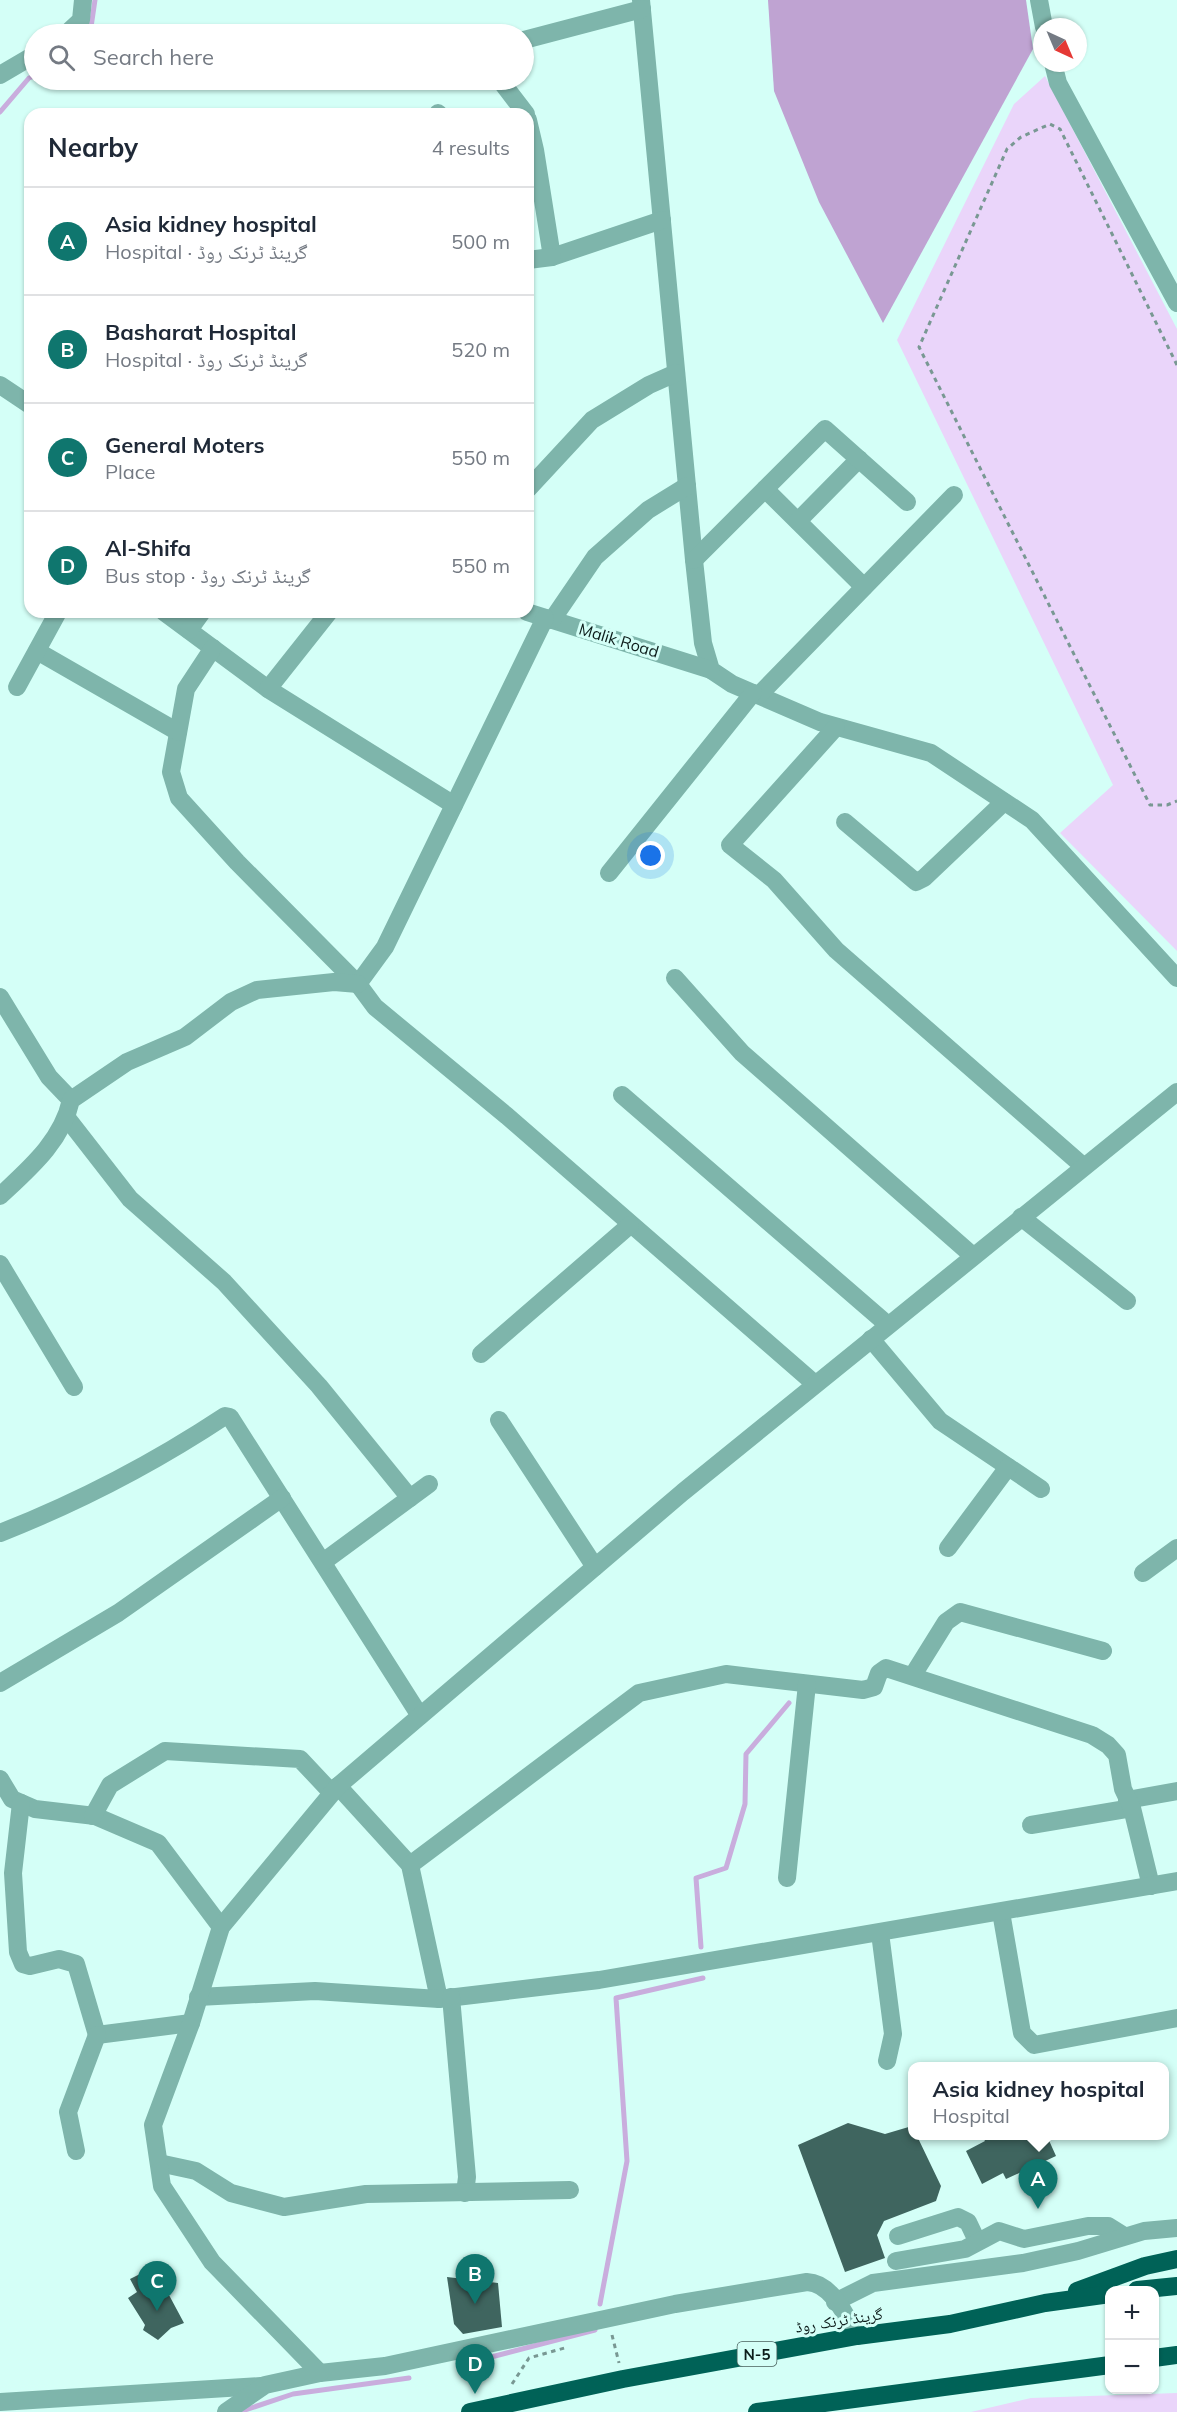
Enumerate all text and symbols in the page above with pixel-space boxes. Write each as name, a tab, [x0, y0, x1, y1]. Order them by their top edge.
north arrow	[1033, 18, 1087, 72]
search box	[24, 24, 534, 90]
icon: search	[45, 41, 78, 74]
text: Search here	[93, 43, 214, 71]
text: Nearby	[48, 131, 138, 164]
text: 4 results	[432, 135, 510, 160]
text: Asia kidney hospital	[105, 210, 317, 238]
text: A	[60, 229, 75, 254]
text: 500 m	[451, 229, 510, 254]
text: Hospital · گرینڈ ٹرنک روڈ	[105, 239, 308, 264]
text: Basharat Hospital	[105, 318, 296, 346]
text: B	[61, 337, 74, 362]
text: 520 m	[451, 337, 510, 362]
text: Hospital · گرینڈ ٹرنک روڈ	[105, 347, 308, 372]
text: General Moters	[105, 431, 265, 459]
text: C	[61, 445, 74, 470]
text: 550 m	[451, 445, 510, 470]
text: Place	[105, 459, 155, 484]
text: Al-Shifa	[105, 534, 191, 562]
text: D	[60, 553, 75, 578]
text: 550 m	[451, 553, 510, 578]
text: Bus stop · گرینڈ ٹرنک روڈ	[105, 563, 311, 588]
street label: Malik Road	[577, 618, 661, 662]
your location	[636, 841, 665, 870]
popup	[908, 2062, 1169, 2140]
text: Asia kidney hospital	[933, 2075, 1144, 2103]
text: Hospital	[933, 2103, 1010, 2128]
pin: A	[1018, 2160, 1058, 2209]
pin: B	[456, 2254, 494, 2304]
pin: C	[138, 2262, 176, 2311]
map controls	[1105, 2286, 1159, 2394]
button: +	[1105, 2286, 1159, 2340]
street label: گرینڈ ٹرنک روڈ	[794, 2303, 885, 2337]
button: −	[1105, 2340, 1159, 2394]
road number: N-5	[738, 2342, 777, 2366]
pin: D	[456, 2344, 494, 2394]

